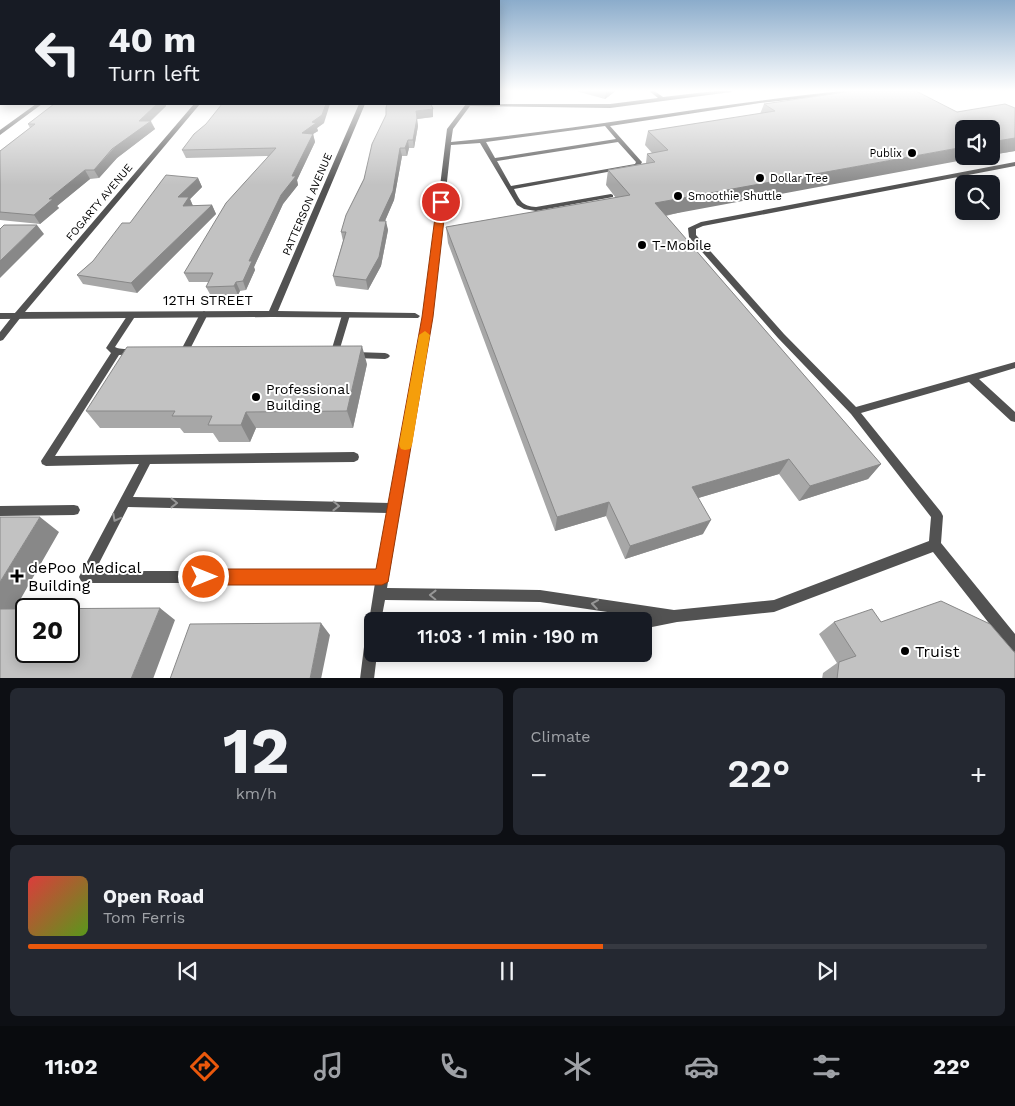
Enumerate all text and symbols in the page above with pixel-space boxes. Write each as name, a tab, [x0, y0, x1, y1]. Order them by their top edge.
text: 40 m	[108, 19, 196, 61]
icon: left	[25, 20, 90, 85]
text: Turn left	[108, 61, 200, 86]
map controls	[955, 120, 1000, 220]
button: sound	[955, 120, 1000, 165]
place label: Publix	[869, 147, 902, 160]
marker: Publix	[906, 147, 918, 159]
street label: PATTERSON AVENUE	[280, 151, 335, 258]
street label: FOGARTY AVENUE	[63, 161, 135, 243]
marker: Dollar Tree	[754, 172, 766, 184]
place label: Dollar Tree	[770, 172, 828, 185]
button: search	[955, 175, 1000, 220]
pin	[420, 181, 462, 223]
icon: arrive	[427, 188, 455, 216]
marker: Smoothie Shuttle	[672, 190, 684, 202]
place label: Smoothie Shuttle	[688, 190, 782, 203]
place label: T-Mobile	[652, 237, 711, 253]
marker: T-Mobile	[636, 239, 648, 251]
street label: 12TH STREET	[163, 292, 253, 308]
place label: Professional Building	[266, 381, 350, 413]
marker: Professional Building	[250, 391, 262, 403]
one-way arrow	[170, 497, 178, 508]
one-way arrow	[332, 501, 340, 511]
one-way arrow	[112, 513, 122, 522]
position arrow	[177, 550, 229, 602]
place label: dePoo Medical Building	[28, 558, 142, 595]
marker: dePoo Medical Building	[10, 569, 24, 583]
one-way arrow	[428, 590, 436, 600]
speed limit sign: 20	[15, 598, 80, 663]
one-way arrow	[590, 599, 598, 610]
text: 11:03 · 1 min · 190 m	[417, 625, 599, 648]
place label: Truist	[915, 642, 960, 661]
marker: Truist	[899, 645, 911, 657]
text: 12	[223, 713, 290, 789]
text: Climate	[531, 727, 591, 746]
text: 22°	[727, 752, 790, 796]
text: −	[531, 758, 547, 791]
text: +	[970, 758, 987, 791]
text: km/h	[236, 784, 277, 803]
text: Open Road	[103, 885, 204, 908]
text: Tom Ferris	[103, 908, 185, 927]
icon: previous	[174, 957, 202, 985]
icon: pause	[493, 957, 521, 985]
icon: next	[813, 957, 841, 985]
icon: directions	[187, 1049, 222, 1084]
icon: music	[311, 1049, 346, 1084]
icon: phone	[436, 1049, 471, 1084]
icon: climate	[560, 1049, 595, 1084]
icon: car	[684, 1049, 719, 1084]
icon: filters	[809, 1049, 844, 1084]
text: 11:02	[45, 1054, 98, 1079]
text: 22°	[933, 1054, 970, 1079]

